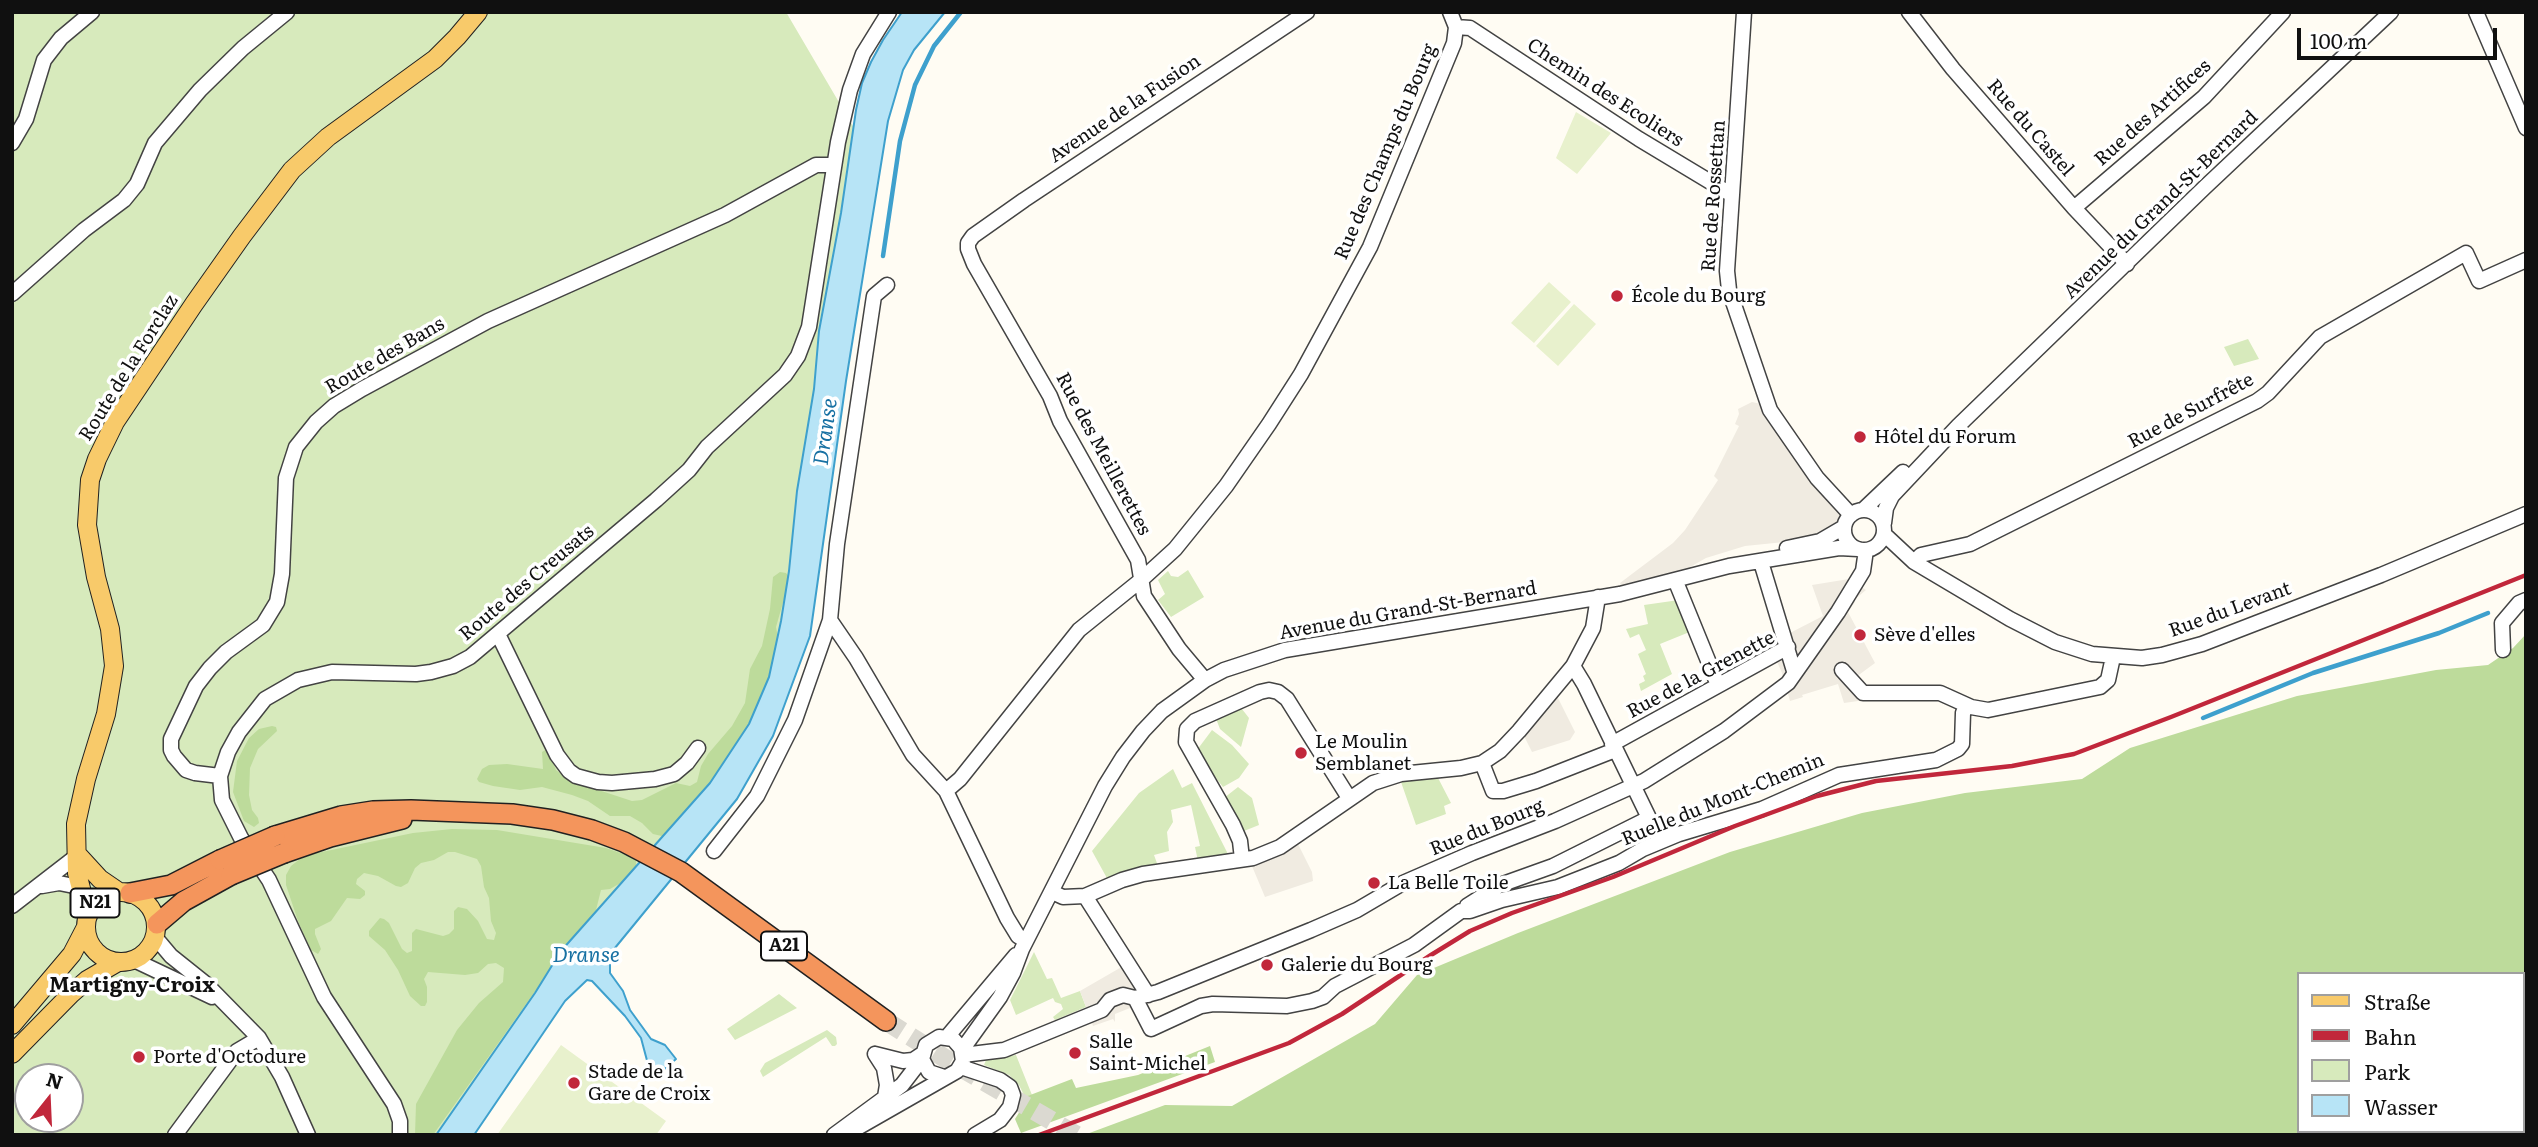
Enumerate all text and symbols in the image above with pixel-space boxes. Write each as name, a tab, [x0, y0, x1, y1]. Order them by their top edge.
scale bar	[2300, 14, 2500, 58]
text: 100 m	[2310, 24, 2367, 55]
street label: Chemin des Ecoliers	[1522, 34, 1688, 152]
street label: Rue des Champs du Bourg	[1330, 41, 1442, 263]
street label: Avenue de la Fusion	[1045, 50, 1205, 168]
street label: Rue des Artifices	[2090, 55, 2216, 171]
street label: Rue du Castel	[1982, 75, 2078, 181]
street label: Avenue du Grand-St-Bernard	[2059, 106, 2263, 304]
street label: Rue de Rossettan	[1697, 119, 1731, 273]
place label: École du Bourg	[1631, 285, 1766, 307]
marker: École du Bourg	[1609, 288, 1625, 304]
street label: Route de la Forclaz	[75, 291, 183, 445]
street label: Route des Bans	[321, 313, 449, 399]
street label: Rue de Surfrête	[2124, 368, 2258, 454]
street label: Rue des Meillerettes	[1050, 369, 1156, 539]
water label: Dranse	[809, 397, 843, 467]
place label: Hôtel du Forum	[1874, 426, 2016, 448]
marker: Hôtel du Forum	[1852, 429, 1868, 445]
street label: Route des Creusats	[455, 520, 599, 646]
street label: Avenue du Grand-St-Bernard	[1277, 577, 1539, 645]
street label: Rue du Levant	[2166, 577, 2294, 643]
place label: Sève d'elles	[1874, 624, 1975, 646]
street label: Rue de la Grenette	[1623, 626, 1779, 724]
marker: Sève d'elles	[1852, 627, 1868, 643]
place label: Le Moulin Semblanet	[1315, 731, 1411, 775]
marker: Le Moulin Semblanet	[1293, 745, 1309, 761]
street label: Ruelle du Mont-Chemin	[1618, 749, 1828, 851]
street label: Rue du Bourg	[1427, 795, 1547, 861]
place label: La Belle Toile	[1388, 872, 1509, 894]
marker: La Belle Toile	[1366, 875, 1382, 891]
road number: N21	[70, 888, 119, 918]
road number: A21	[761, 931, 807, 960]
water label: Dranse	[552, 943, 620, 969]
place label: Galerie du Bourg	[1281, 954, 1433, 976]
marker: Galerie du Bourg	[1259, 957, 1275, 973]
legend	[2296, 972, 2524, 1133]
district label: Martigny-Croix	[49, 973, 215, 999]
text: Straße	[2364, 985, 2431, 1016]
text: Bahn	[2364, 1020, 2417, 1051]
place label: Salle Saint-Michel	[1089, 1031, 1206, 1075]
marker: Salle Saint-Michel	[1067, 1045, 1083, 1061]
place label: Porte d'Octodure	[153, 1046, 306, 1068]
marker: Porte d'Octodure	[131, 1049, 147, 1065]
text: Park	[2364, 1055, 2410, 1086]
place label: Stade de la Gare de Croix	[588, 1061, 710, 1105]
north arrow	[14, 1063, 84, 1133]
text: N	[43, 1064, 67, 1096]
marker: Stade de la Gare de Croix	[566, 1075, 582, 1091]
text: Wasser	[2364, 1090, 2437, 1121]

